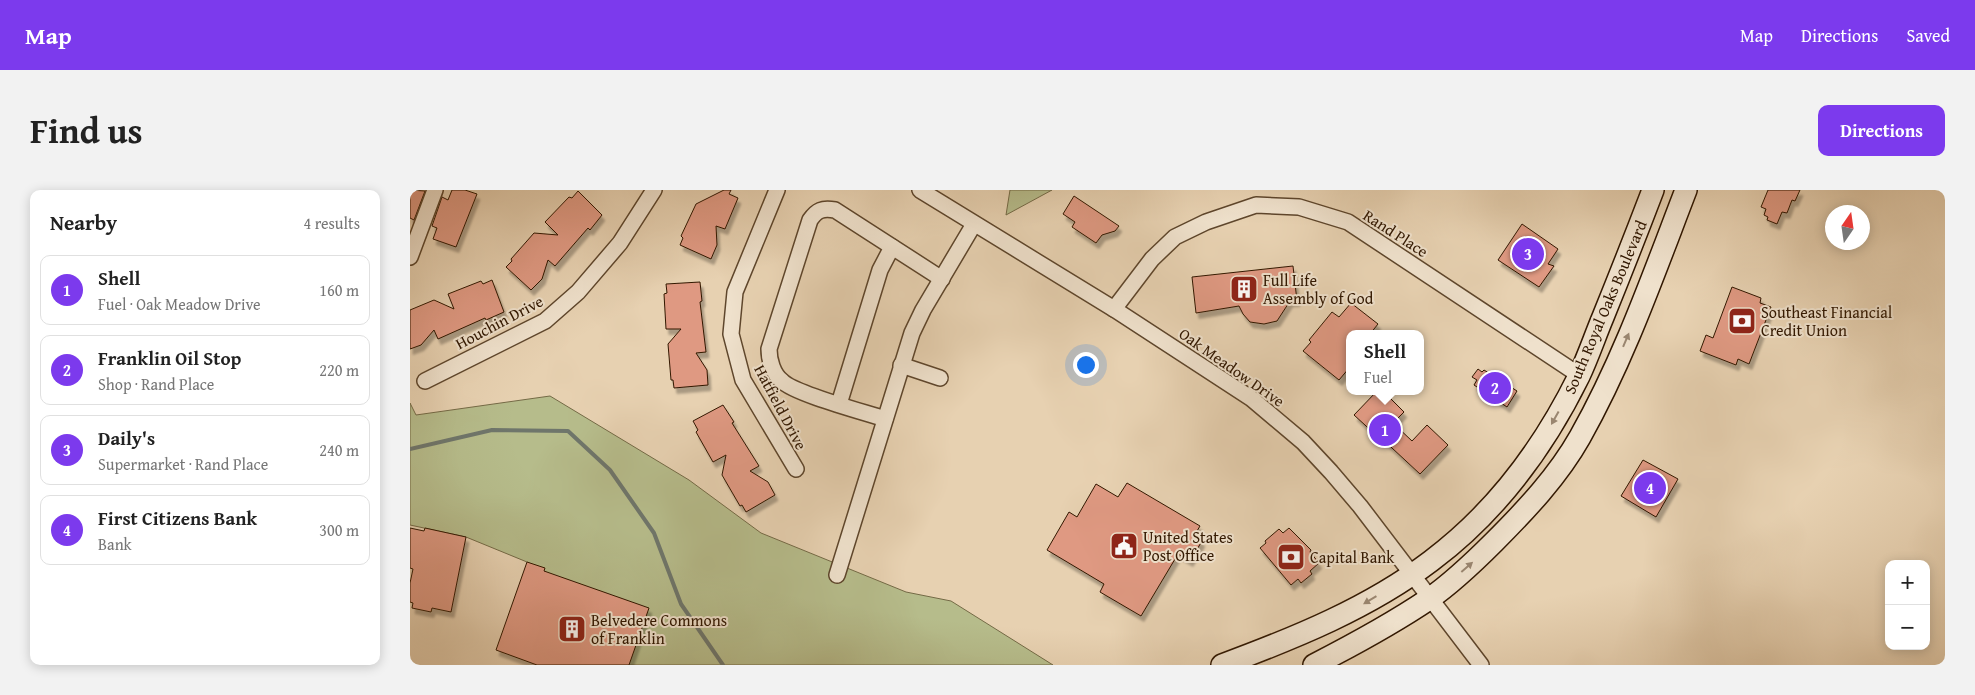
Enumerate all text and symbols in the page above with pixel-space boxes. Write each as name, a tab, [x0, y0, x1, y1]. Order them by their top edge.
text: Map	[25, 18, 72, 53]
text: Map	[1740, 22, 1773, 49]
text: Directions	[1801, 22, 1878, 49]
text: Saved	[1906, 22, 1950, 49]
text: Find us	[30, 105, 143, 156]
button: Directions	[1818, 105, 1945, 156]
street label: Rand Place	[1359, 203, 1433, 263]
north arrow	[1825, 205, 1870, 250]
text: Nearby	[50, 207, 117, 238]
text: 4 results	[303, 211, 360, 235]
street label: South Royal Oaks Boulevard	[1557, 216, 1653, 398]
pin: 3	[1512, 235, 1544, 273]
text: Shell	[98, 264, 140, 292]
place label: Full Life Assembly of God	[1263, 268, 1374, 310]
building icon: Full Life Assembly of God	[1229, 274, 1259, 304]
text: 1	[63, 278, 71, 302]
text: 160 m	[319, 278, 359, 302]
street label: Houchin Drive	[451, 289, 547, 355]
text: Fuel · Oak Meadow Drive	[98, 292, 261, 316]
place label: Southeast Financial Credit Union	[1761, 300, 1893, 342]
bank icon: Southeast Financial Credit Union	[1727, 306, 1757, 336]
street label: Oak Meadow Drive	[1174, 322, 1290, 412]
popup	[1346, 330, 1424, 395]
one-way arrow	[1623, 333, 1630, 348]
text: Shell	[1364, 337, 1406, 365]
text: Franklin Oil Stop	[98, 344, 241, 372]
your location	[1073, 352, 1099, 378]
text: 2	[63, 358, 71, 382]
text: 220 m	[319, 358, 359, 382]
street label: Hatfield Drive	[748, 360, 814, 454]
text: Fuel	[1364, 365, 1392, 389]
pin: 2	[1479, 369, 1511, 407]
text: Shop · Rand Place	[98, 372, 214, 396]
pin: 1	[1369, 411, 1401, 449]
one-way arrow	[1551, 411, 1559, 425]
text: Daily's	[98, 424, 155, 452]
text: 3	[63, 438, 71, 462]
text: 240 m	[319, 438, 359, 462]
text: Supermarket · Rand Place	[98, 452, 268, 476]
pin: 4	[1634, 469, 1666, 507]
text: First Citizens Bank	[98, 504, 257, 532]
text: 4	[63, 518, 71, 542]
text: 300 m	[319, 518, 359, 542]
place label: United States Post Office	[1143, 525, 1233, 567]
public building icon: United States Post Office	[1109, 531, 1139, 561]
text: Bank	[98, 532, 132, 556]
bank icon: Capital Bank	[1276, 542, 1306, 572]
place label: Capital Bank	[1310, 545, 1395, 569]
map controls	[1885, 560, 1930, 650]
button: +	[1885, 560, 1930, 605]
one-way arrow	[1461, 561, 1473, 573]
one-way arrow	[1363, 595, 1376, 604]
button: −	[1885, 605, 1930, 650]
place label: Belvedere Commons of Franklin	[591, 608, 727, 650]
building icon: Belvedere Commons of Franklin	[557, 614, 587, 644]

